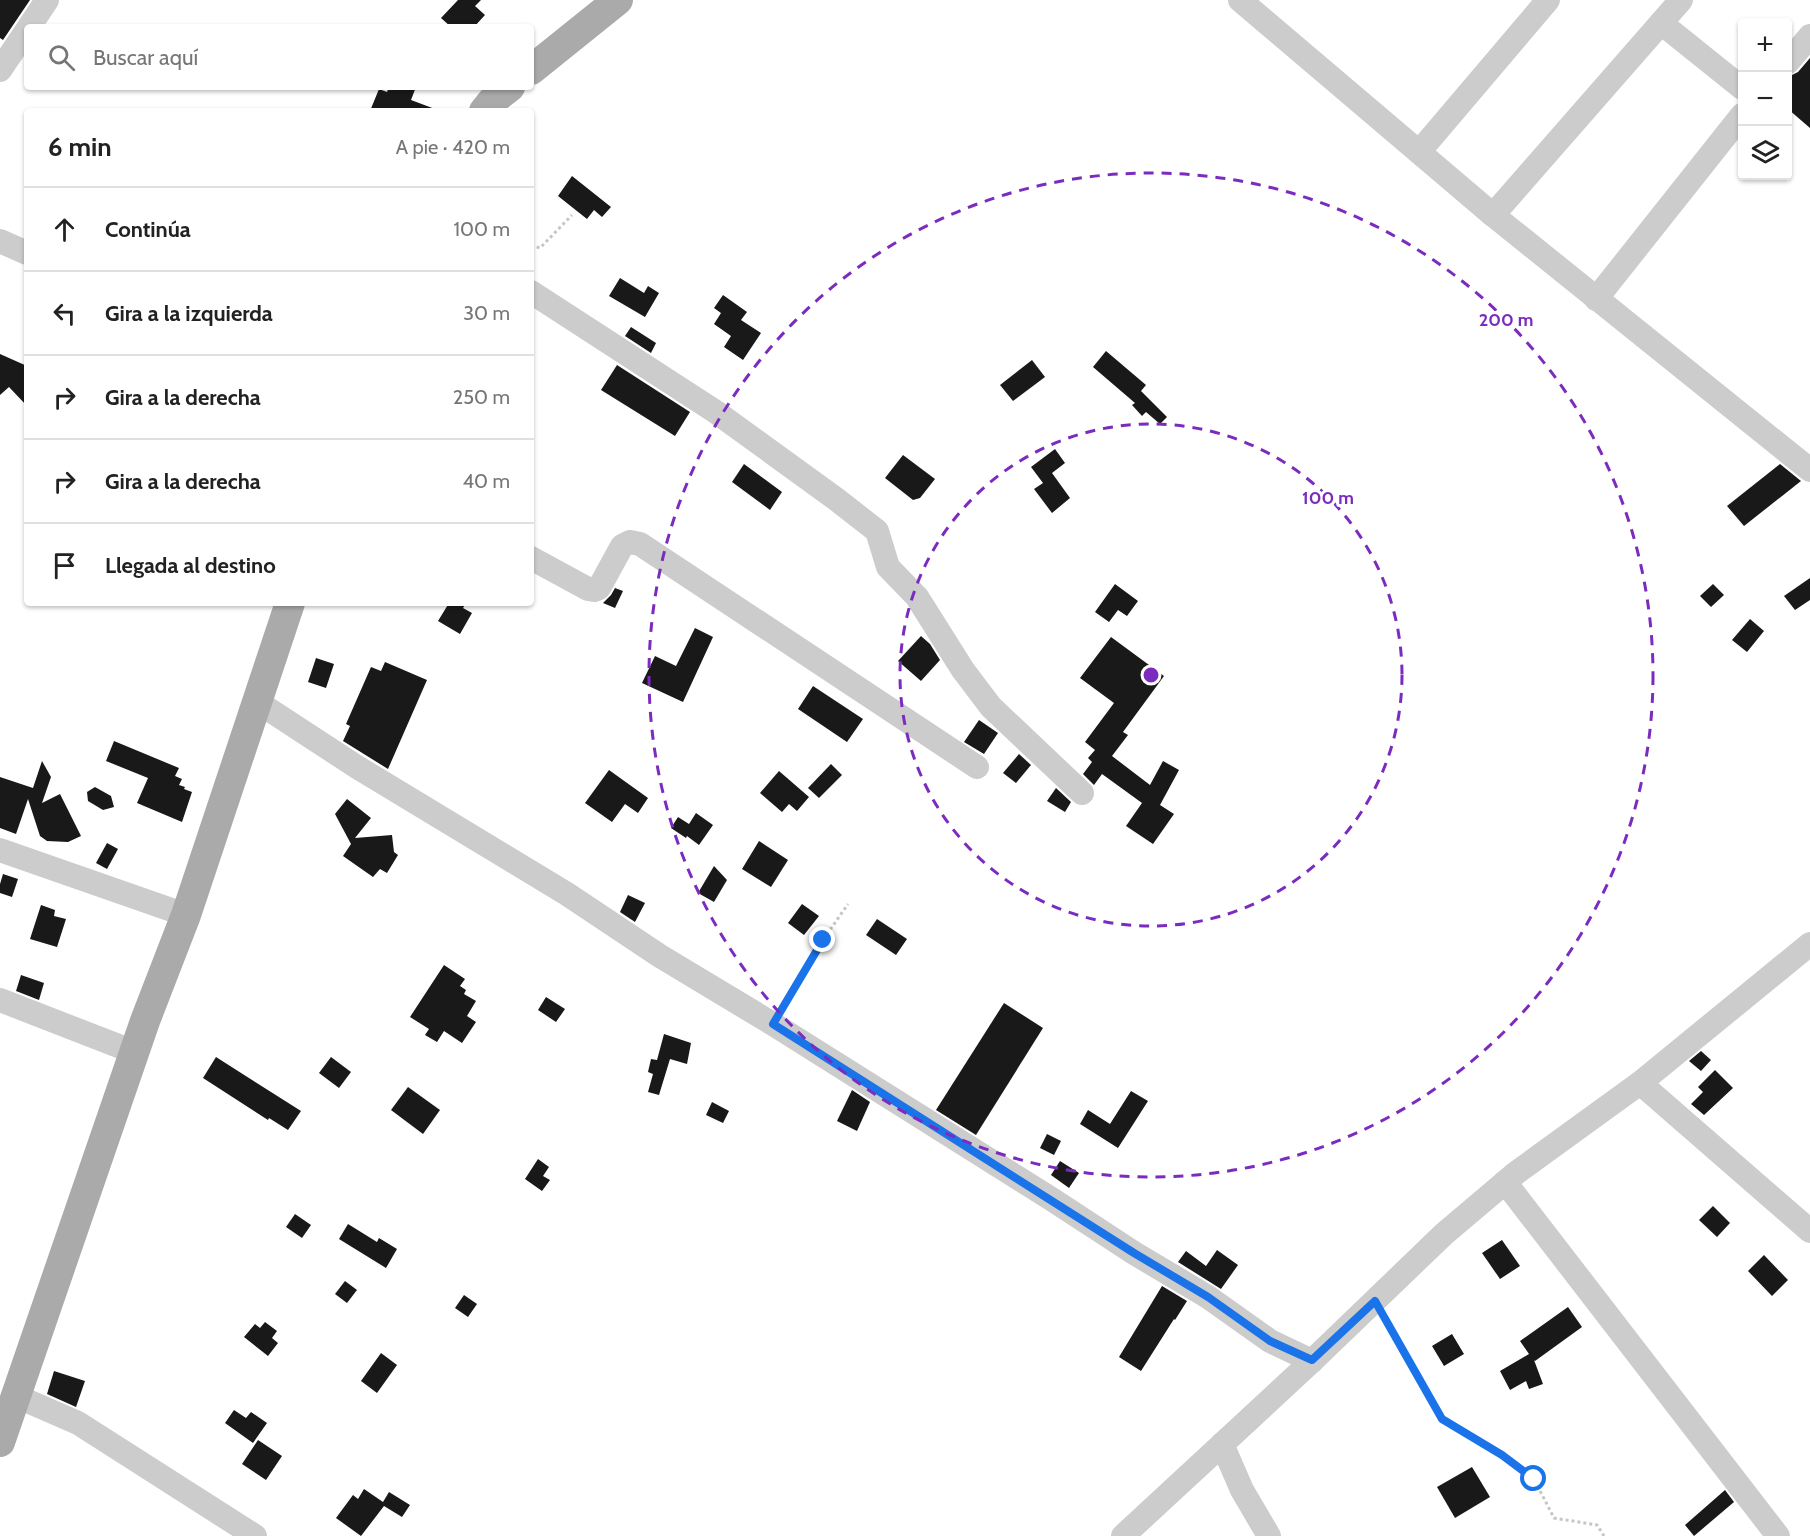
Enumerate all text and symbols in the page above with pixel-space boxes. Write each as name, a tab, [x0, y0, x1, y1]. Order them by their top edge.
map controls	[1738, 18, 1792, 180]
button: +	[1738, 18, 1792, 72]
search box	[24, 24, 534, 90]
icon: search	[45, 41, 78, 74]
text: Buscar aquí	[93, 44, 198, 71]
button: −	[1738, 72, 1792, 126]
button: layers	[1738, 126, 1792, 180]
text: 6 min	[48, 131, 112, 163]
text: A pie · 420 m	[396, 135, 510, 159]
icon: ahead	[48, 213, 81, 246]
text: Continúa	[105, 216, 191, 243]
text: 100 m	[454, 217, 510, 241]
icon: left	[48, 297, 81, 330]
text: Gira a la izquierda	[105, 300, 273, 327]
text: 30 m	[463, 301, 510, 325]
text: 200 m	[1479, 309, 1533, 331]
icon: right	[48, 381, 81, 414]
text: Gira a la derecha	[105, 384, 261, 411]
text: 250 m	[453, 385, 510, 409]
icon: right	[48, 465, 81, 498]
text: Gira a la derecha	[105, 468, 261, 495]
text: 40 m	[462, 469, 510, 493]
text: 100 m	[1302, 487, 1354, 509]
icon: arrive	[48, 549, 81, 582]
text: Llegada al destino	[105, 552, 276, 579]
centre of rings	[1141, 665, 1161, 685]
route end	[809, 926, 835, 952]
route start	[1520, 1465, 1546, 1491]

